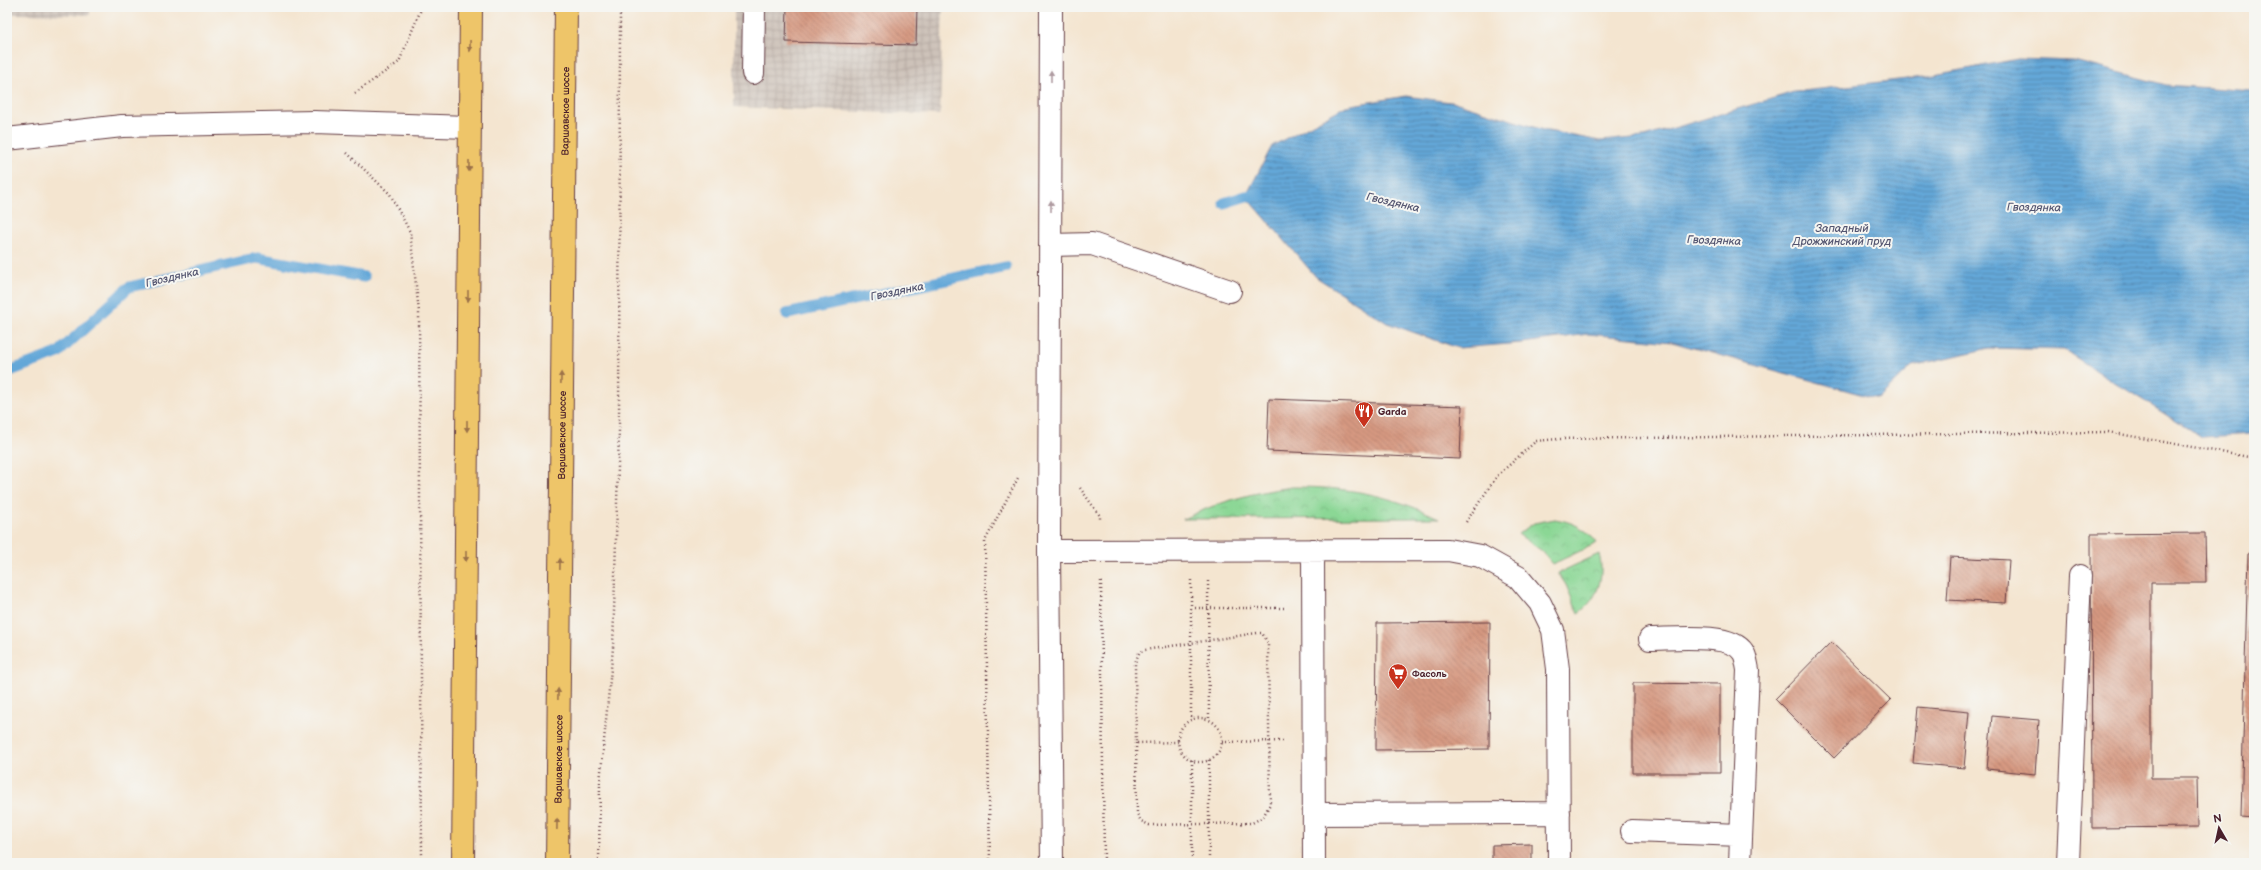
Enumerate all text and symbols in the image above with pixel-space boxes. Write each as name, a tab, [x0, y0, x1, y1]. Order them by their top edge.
one-way arrow	[467, 40, 474, 52]
street label: Варшавское шоссе	[559, 66, 572, 155]
one-way arrow	[1048, 69, 1054, 82]
one-way arrow	[466, 160, 472, 173]
water label: Гвоздянка	[1365, 190, 1421, 215]
one-way arrow	[1048, 199, 1054, 212]
water label: Гвоздянка	[2007, 201, 2062, 214]
water label: Западный Дрожжинский пруд	[1792, 222, 1892, 248]
water label: Гвоздянка	[1687, 233, 1742, 248]
water label: Гвоздянка	[144, 265, 200, 290]
water label: Гвоздянка	[869, 279, 925, 303]
one-way arrow	[465, 290, 471, 303]
one-way arrow	[558, 371, 564, 384]
street label: Варшавское шоссе	[556, 390, 569, 479]
restaurant icon: Garda	[1353, 400, 1375, 428]
place label: Garda	[1378, 406, 1407, 418]
one-way arrow	[464, 420, 470, 433]
one-way arrow	[463, 550, 469, 563]
one-way arrow	[557, 557, 563, 570]
supermarket icon: Фасоль	[1387, 662, 1409, 690]
place label: Фасоль	[1412, 668, 1448, 680]
one-way arrow	[555, 687, 561, 700]
street label: Варшавское шоссе	[553, 714, 566, 803]
north arrow	[2199, 808, 2239, 848]
text: N	[2212, 812, 2223, 826]
one-way arrow	[554, 817, 560, 830]

